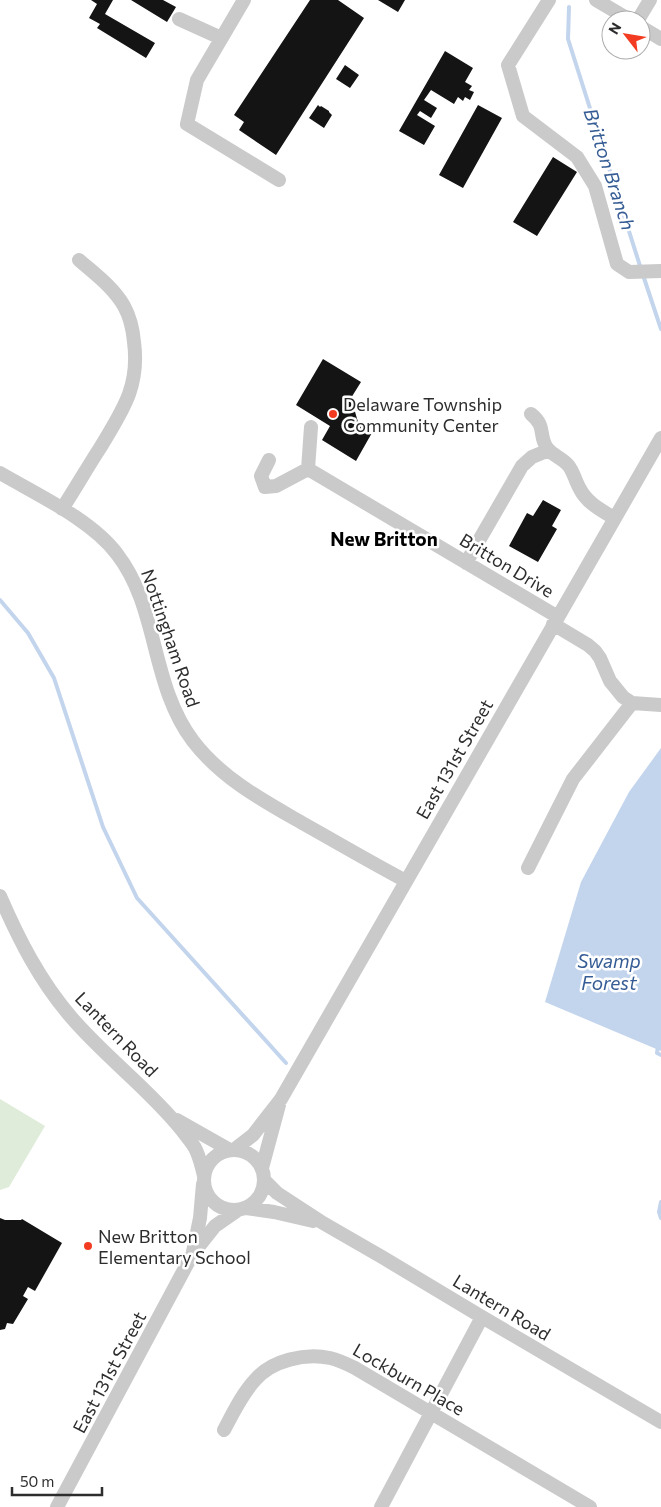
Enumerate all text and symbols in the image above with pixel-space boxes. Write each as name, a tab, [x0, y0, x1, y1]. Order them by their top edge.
north arrow	[601, 10, 651, 60]
text: N	[604, 19, 624, 37]
water label: Britton Branch	[579, 105, 641, 233]
place label: Delaware Township Community Center	[343, 393, 502, 436]
marker: Delaware Township Community Center	[327, 408, 339, 420]
district label: New Britton	[330, 527, 438, 550]
street label: Britton Drive	[456, 528, 558, 602]
street label: Nottingham Road	[137, 566, 205, 710]
street label: East 131st Street	[411, 695, 497, 823]
water label: Swamp Forest	[577, 949, 641, 994]
street label: Lantern Road	[71, 987, 163, 1081]
place label: New Britton Elementary School	[98, 1225, 251, 1268]
marker: New Britton Elementary School	[82, 1240, 94, 1252]
street label: Lantern Road	[449, 1269, 555, 1345]
street label: East 131st Street	[68, 1307, 150, 1437]
street label: Lockburn Place	[349, 1338, 469, 1420]
scale bar	[12, 1464, 102, 1496]
text: 50 m	[20, 1472, 54, 1490]

